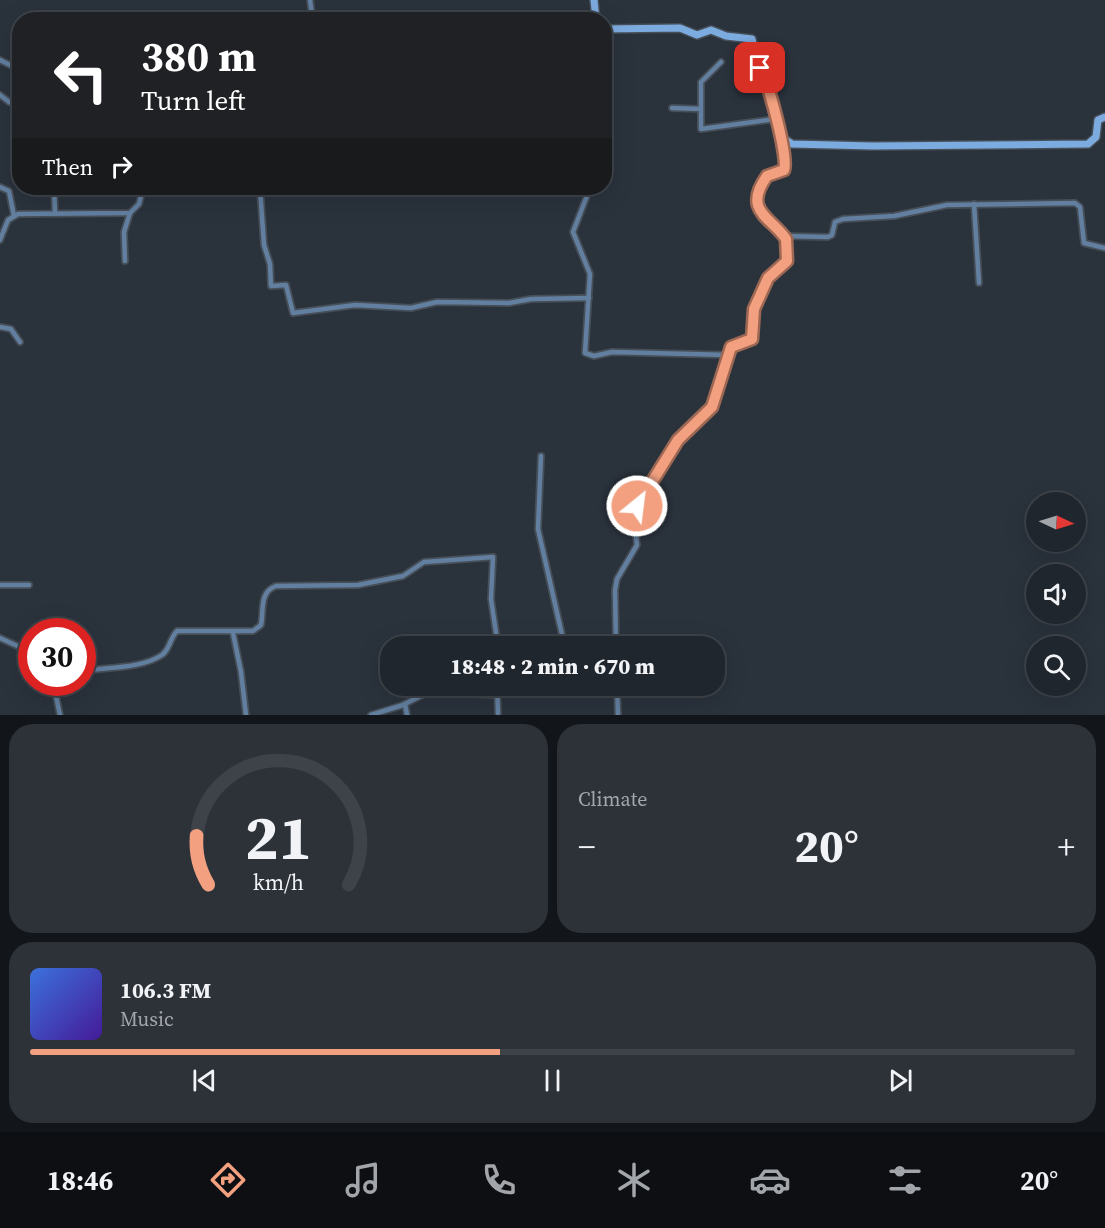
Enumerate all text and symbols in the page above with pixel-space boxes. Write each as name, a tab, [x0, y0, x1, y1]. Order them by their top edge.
text: 380 m	[141, 27, 256, 85]
icon: left	[42, 36, 120, 114]
pin	[734, 42, 785, 93]
icon: arrive	[743, 51, 776, 84]
text: Turn left	[141, 82, 245, 119]
icon: right	[105, 150, 138, 183]
text: Then	[42, 152, 93, 182]
position arrow	[605, 474, 669, 538]
north arrow	[1026, 492, 1086, 552]
map controls	[1026, 492, 1086, 696]
button: sound	[1026, 564, 1086, 624]
speed limit sign: 30	[18, 618, 96, 696]
button: search	[1026, 636, 1086, 696]
text: 18:48 · 2 min · 670 m	[450, 651, 655, 681]
text: Climate	[578, 785, 647, 813]
text: 21	[245, 794, 312, 880]
text: 20°	[794, 815, 859, 877]
text: −	[578, 824, 596, 869]
text: +	[1057, 824, 1075, 869]
text: km/h	[253, 869, 304, 898]
text: 106.3 FM	[120, 975, 211, 1005]
text: Music	[120, 1005, 174, 1033]
icon: previous	[188, 1064, 221, 1097]
icon: pause	[536, 1064, 569, 1097]
icon: next	[884, 1064, 917, 1097]
icon: directions	[207, 1159, 249, 1201]
icon: music	[342, 1159, 384, 1201]
icon: phone	[478, 1159, 520, 1201]
icon: climate	[613, 1159, 655, 1201]
icon: car	[749, 1159, 791, 1201]
icon: filters	[884, 1159, 926, 1201]
text: 18:46	[47, 1162, 113, 1199]
text: 20°	[1020, 1162, 1058, 1199]

